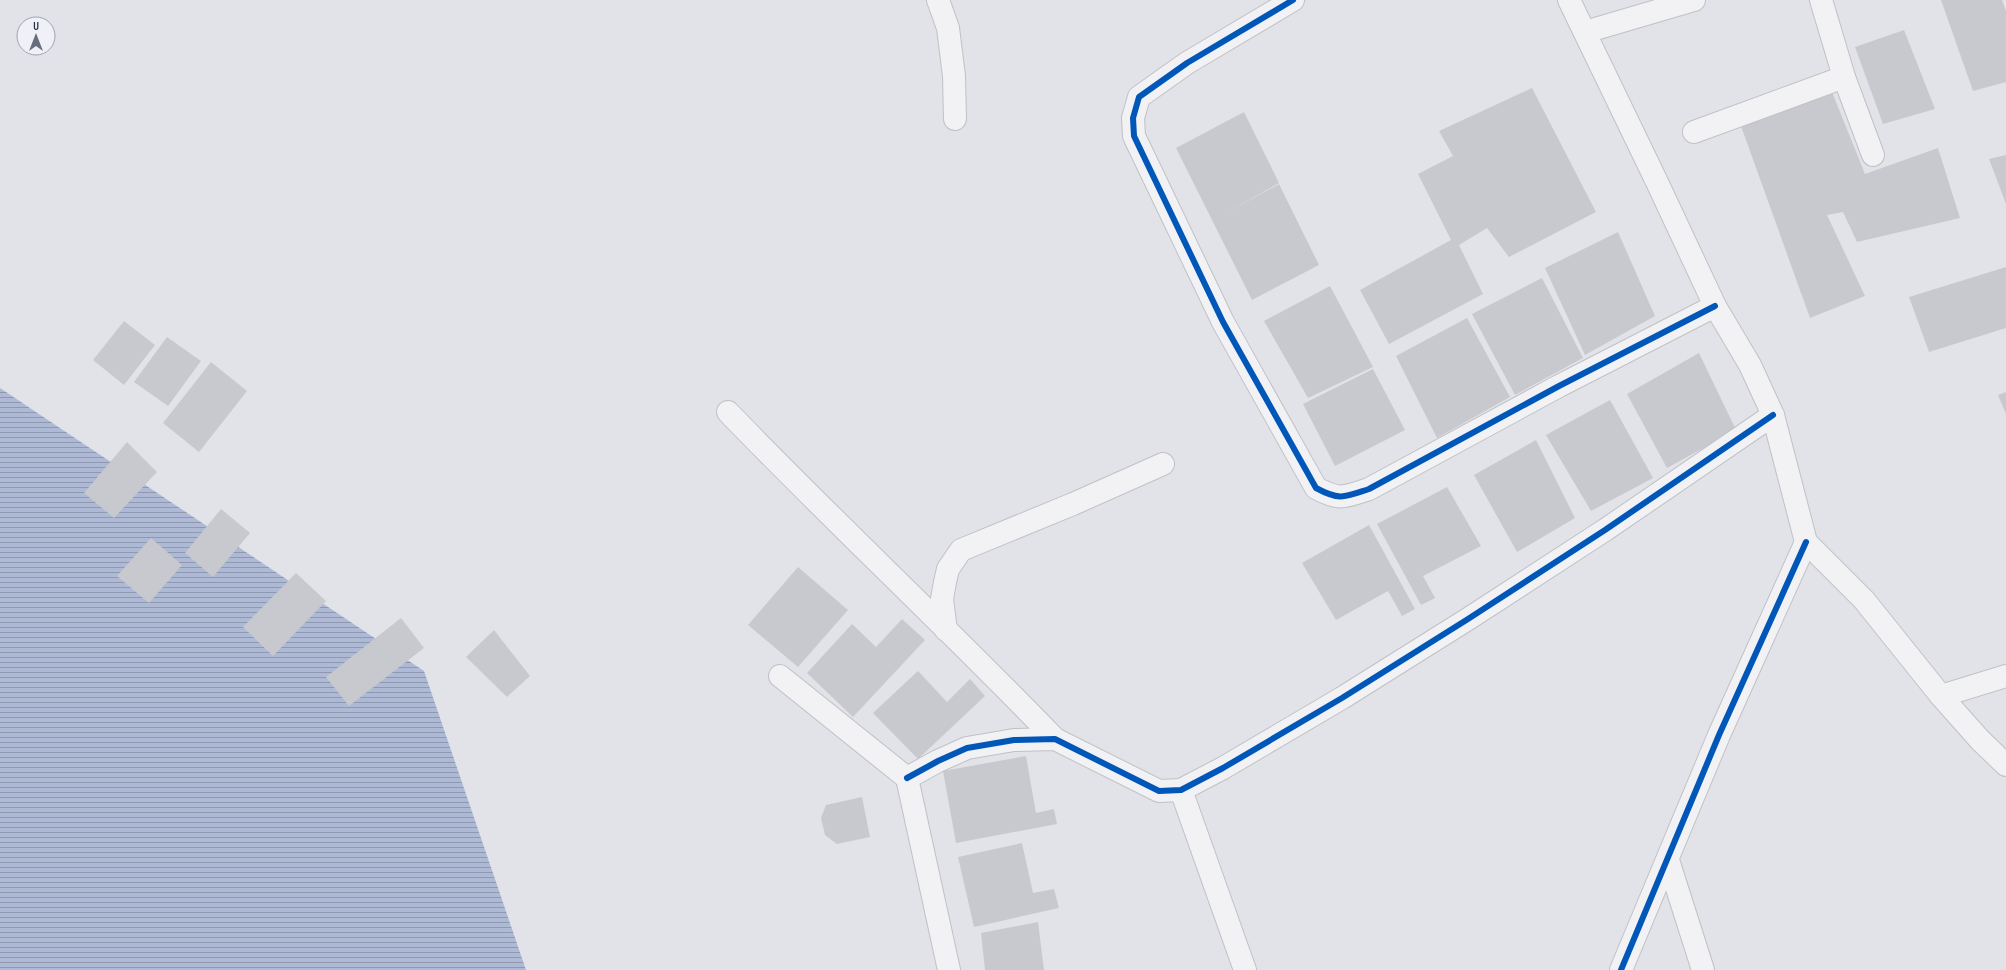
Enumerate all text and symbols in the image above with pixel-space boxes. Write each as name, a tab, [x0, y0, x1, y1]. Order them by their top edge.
north arrow	[16, 16, 56, 56]
text: U	[33, 20, 39, 33]

